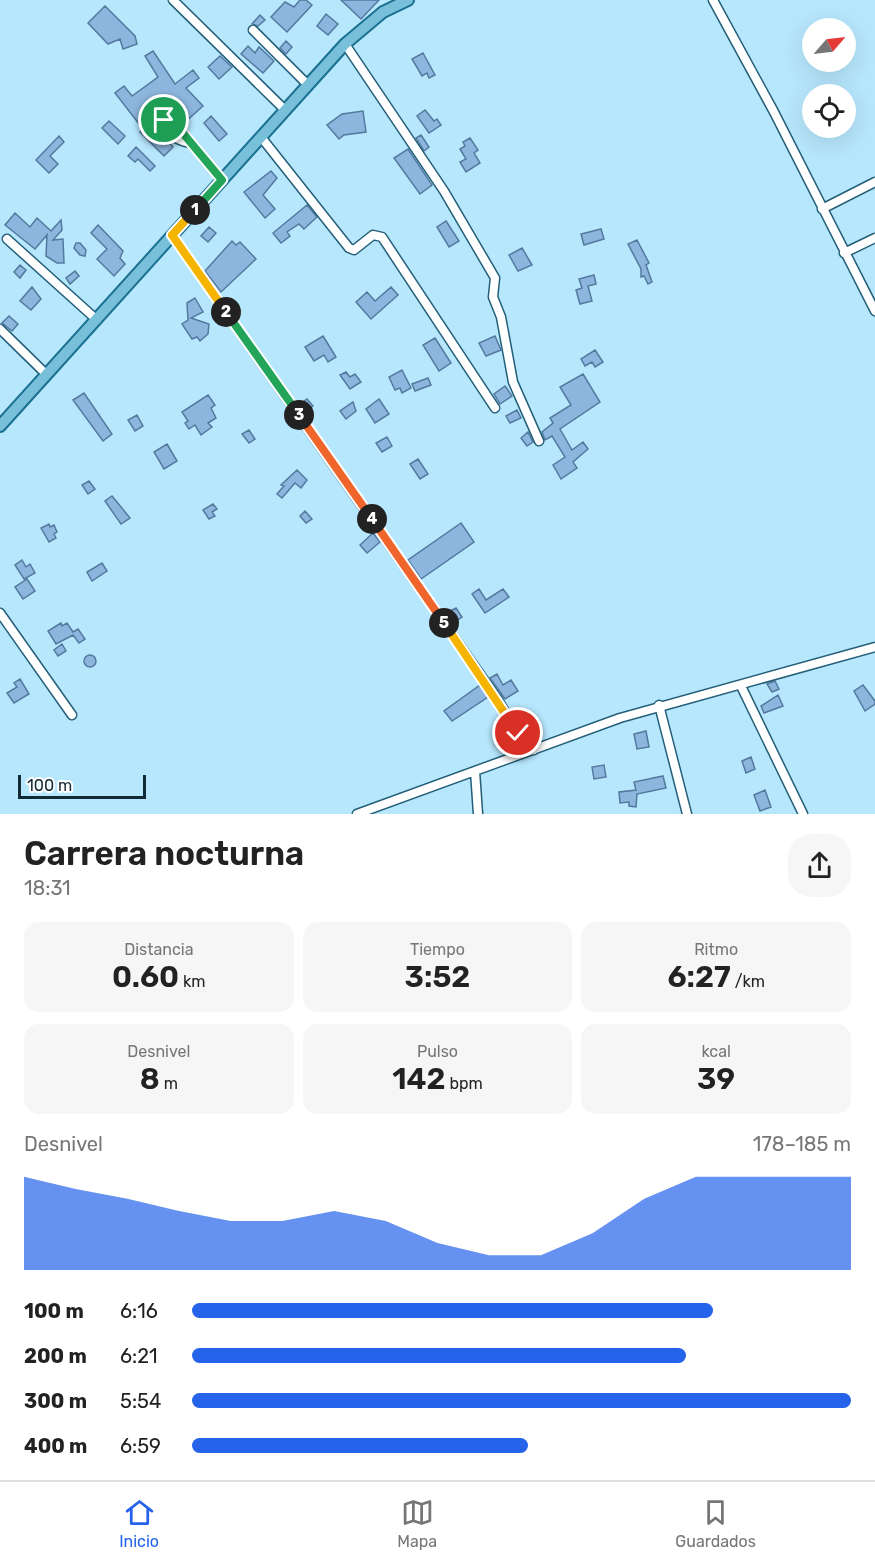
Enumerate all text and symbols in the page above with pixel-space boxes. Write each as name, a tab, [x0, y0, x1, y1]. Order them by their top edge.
north arrow	[802, 18, 856, 72]
map controls	[802, 18, 856, 138]
button: locate	[802, 84, 856, 138]
pin	[138, 94, 189, 145]
icon: arrive	[147, 103, 180, 136]
pin: 1	[180, 195, 210, 225]
text: 1	[191, 200, 199, 219]
pin: 2	[211, 297, 241, 327]
text: 2	[221, 302, 231, 321]
pin: 3	[284, 400, 314, 430]
text: 3	[294, 405, 304, 424]
pin: 4	[357, 504, 387, 534]
text: 4	[367, 509, 377, 528]
pin: 5	[429, 608, 459, 638]
text: 5	[439, 613, 449, 632]
pin	[492, 707, 543, 758]
icon: check	[501, 716, 534, 749]
scale bar	[18, 772, 146, 800]
text: 100 m	[27, 776, 72, 795]
text: Carrera nocturna	[24, 834, 304, 873]
button: share	[788, 834, 851, 897]
text: 18:31	[24, 876, 71, 900]
text: Distancia	[124, 940, 194, 959]
text: Tiempo	[410, 940, 465, 959]
text: Ritmo	[694, 940, 738, 959]
text: 0.60	[112, 959, 179, 995]
text: 3:52	[405, 959, 470, 995]
text: 6:27	[667, 959, 731, 995]
text: km	[179, 972, 206, 991]
text: /km	[731, 972, 765, 991]
text: Desnivel	[127, 1042, 190, 1061]
text: Pulso	[417, 1042, 458, 1061]
text: kcal	[701, 1042, 731, 1061]
text: 8	[140, 1061, 160, 1097]
text: 142	[392, 1061, 446, 1097]
text: 39	[697, 1061, 735, 1097]
text: m	[160, 1074, 178, 1093]
text: bpm	[446, 1074, 483, 1093]
text: Desnivel	[24, 1132, 103, 1156]
text: 178–185 m	[753, 1132, 851, 1156]
text: 100 m	[24, 1299, 84, 1323]
text: 6:16	[120, 1299, 158, 1323]
text: 200 m	[24, 1344, 87, 1368]
text: 6:21	[120, 1344, 157, 1368]
text: 300 m	[24, 1389, 87, 1413]
text: 5:54	[120, 1389, 161, 1413]
text: 400 m	[24, 1434, 87, 1458]
text: 6:59	[120, 1434, 161, 1458]
tab: Inicio	[119, 1496, 159, 1551]
tab: Mapa	[397, 1496, 437, 1551]
tab: Guardados	[675, 1496, 756, 1551]

